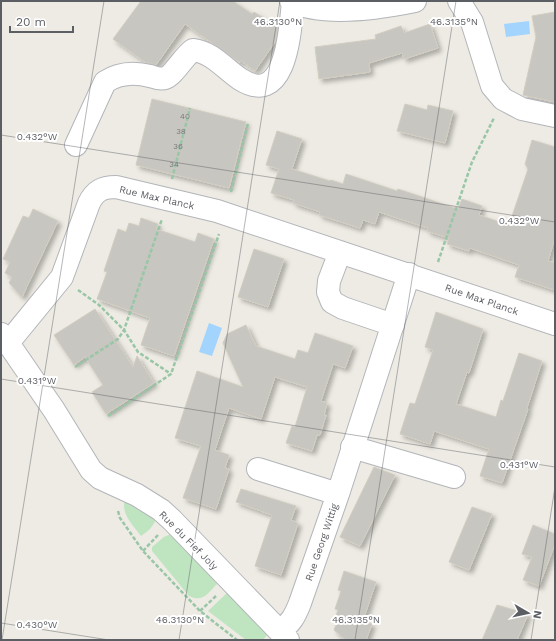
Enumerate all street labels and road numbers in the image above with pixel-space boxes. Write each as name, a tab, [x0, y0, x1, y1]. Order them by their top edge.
street label: Rue Max Planck	[118, 183, 196, 212]
street label: Rue Max Planck	[444, 282, 520, 317]
street label: Rue Georg Wittig	[303, 501, 340, 582]
street label: Rue du Fief Joly	[157, 509, 221, 573]

